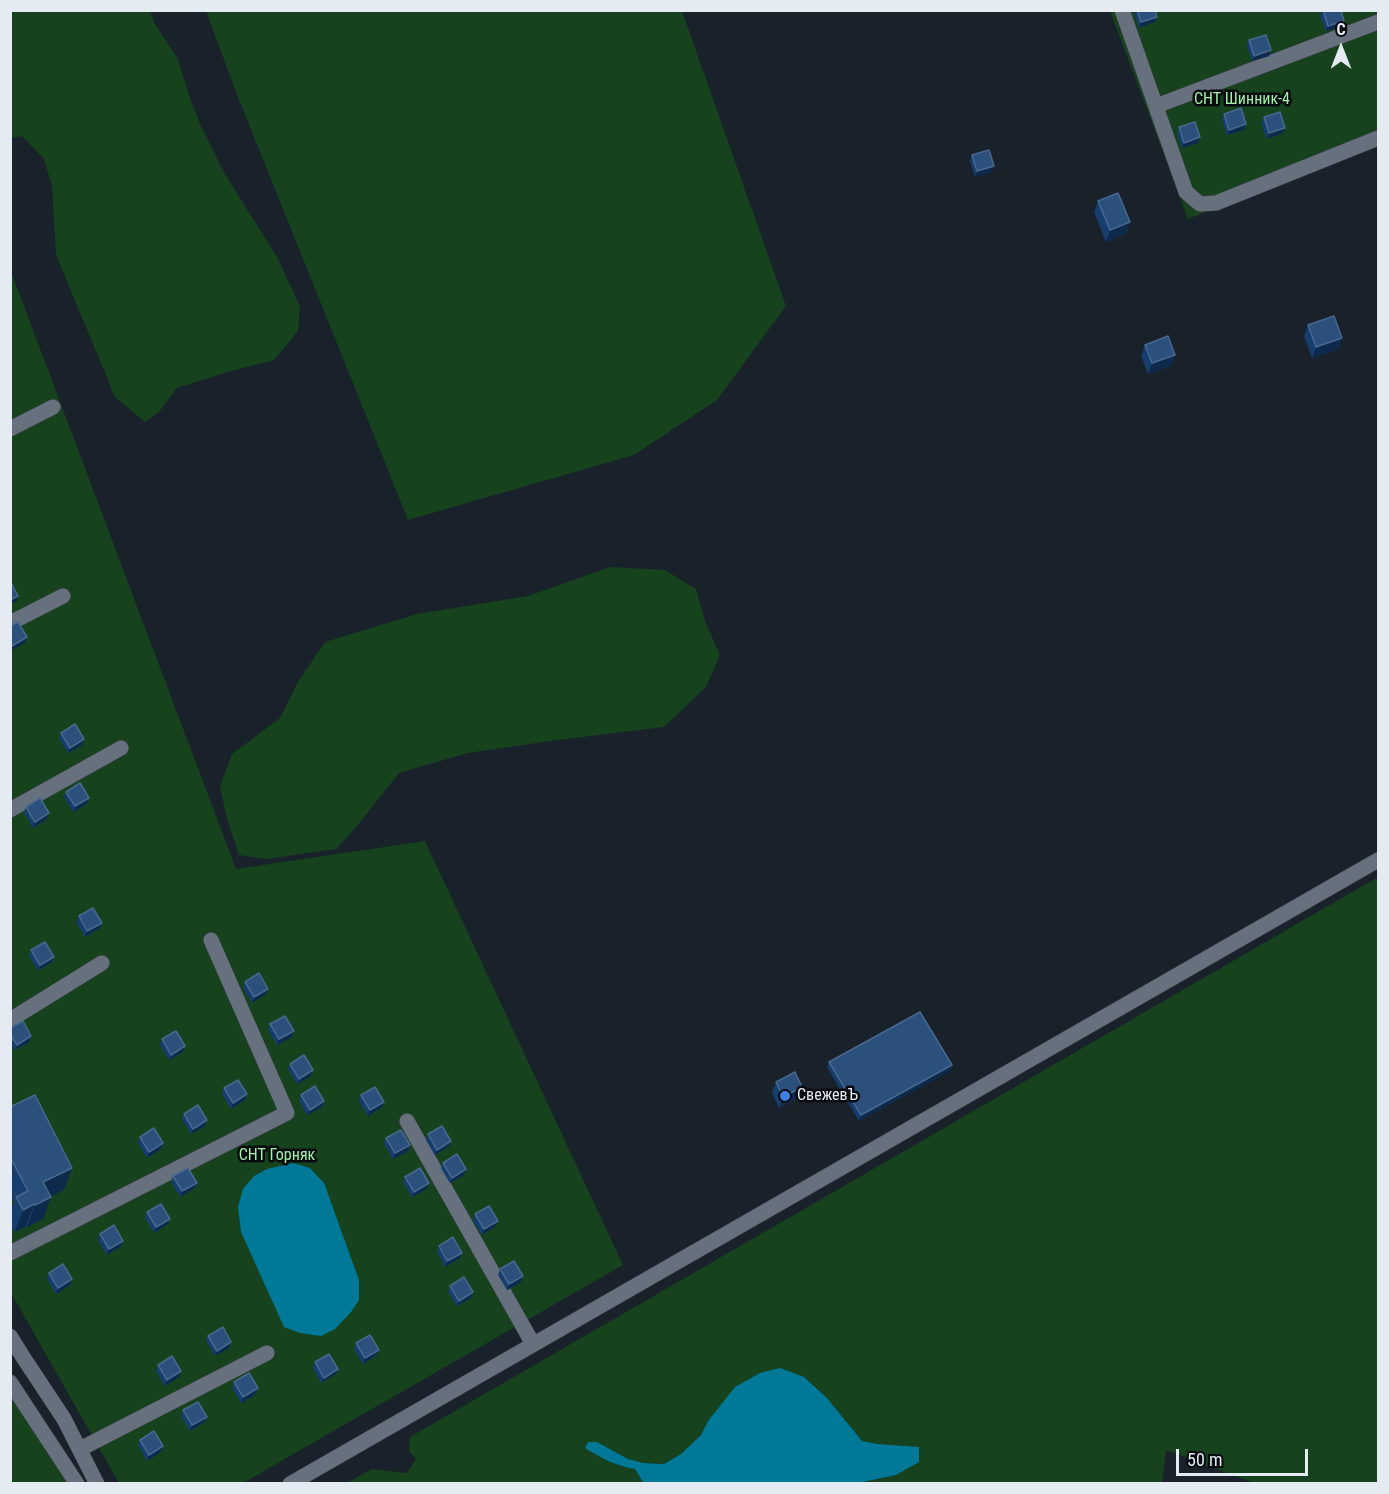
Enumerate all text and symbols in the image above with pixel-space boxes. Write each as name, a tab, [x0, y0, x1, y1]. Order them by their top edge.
north arrow	[1311, 18, 1371, 78]
text: С	[1336, 20, 1346, 39]
park label: СНТ Шинник-4	[1194, 90, 1290, 110]
place label: СвежевЪ	[797, 1086, 858, 1106]
marker: СвежевЪ	[778, 1089, 792, 1103]
park label: СНТ Горняк	[239, 1146, 315, 1166]
scale bar	[1179, 1437, 1311, 1475]
text: 50 m	[1187, 1449, 1222, 1470]

